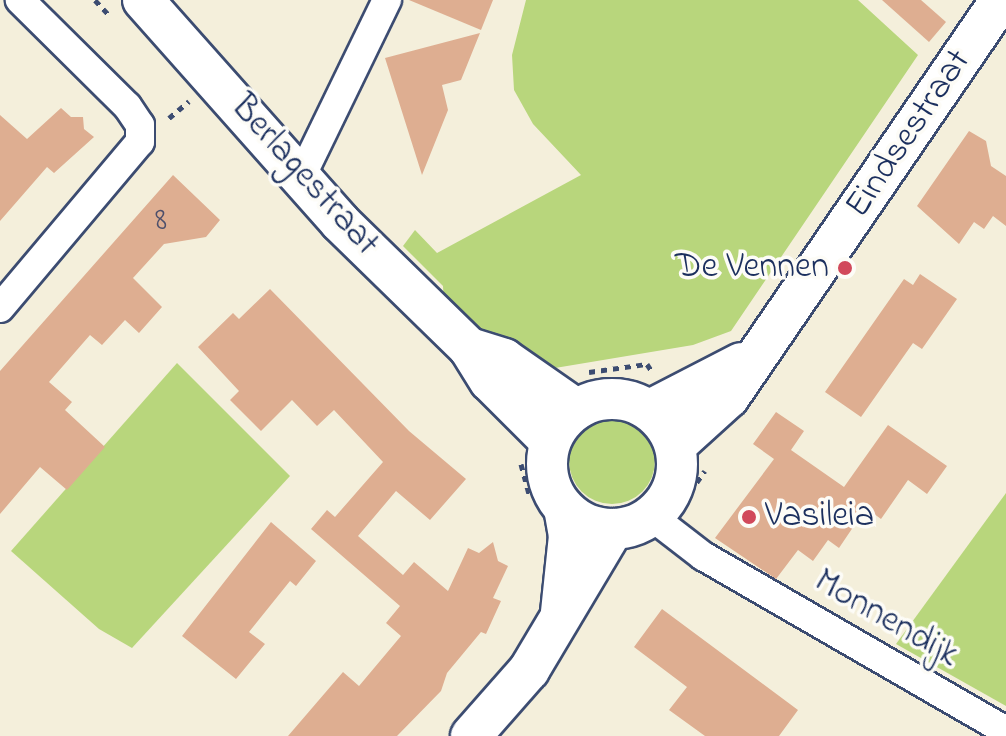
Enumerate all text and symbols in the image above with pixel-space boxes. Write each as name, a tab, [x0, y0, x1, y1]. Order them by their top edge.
street label: Eindsestraat	[837, 42, 981, 226]
street label: Berlagestraat	[220, 87, 388, 265]
house number: 8	[155, 203, 167, 241]
place label: De Vennen	[675, 246, 829, 290]
marker: De Vennen	[836, 259, 854, 277]
place label: Vasileia	[765, 495, 874, 539]
marker: Vasileia	[740, 508, 758, 526]
street label: Monnendijk	[806, 560, 966, 678]

